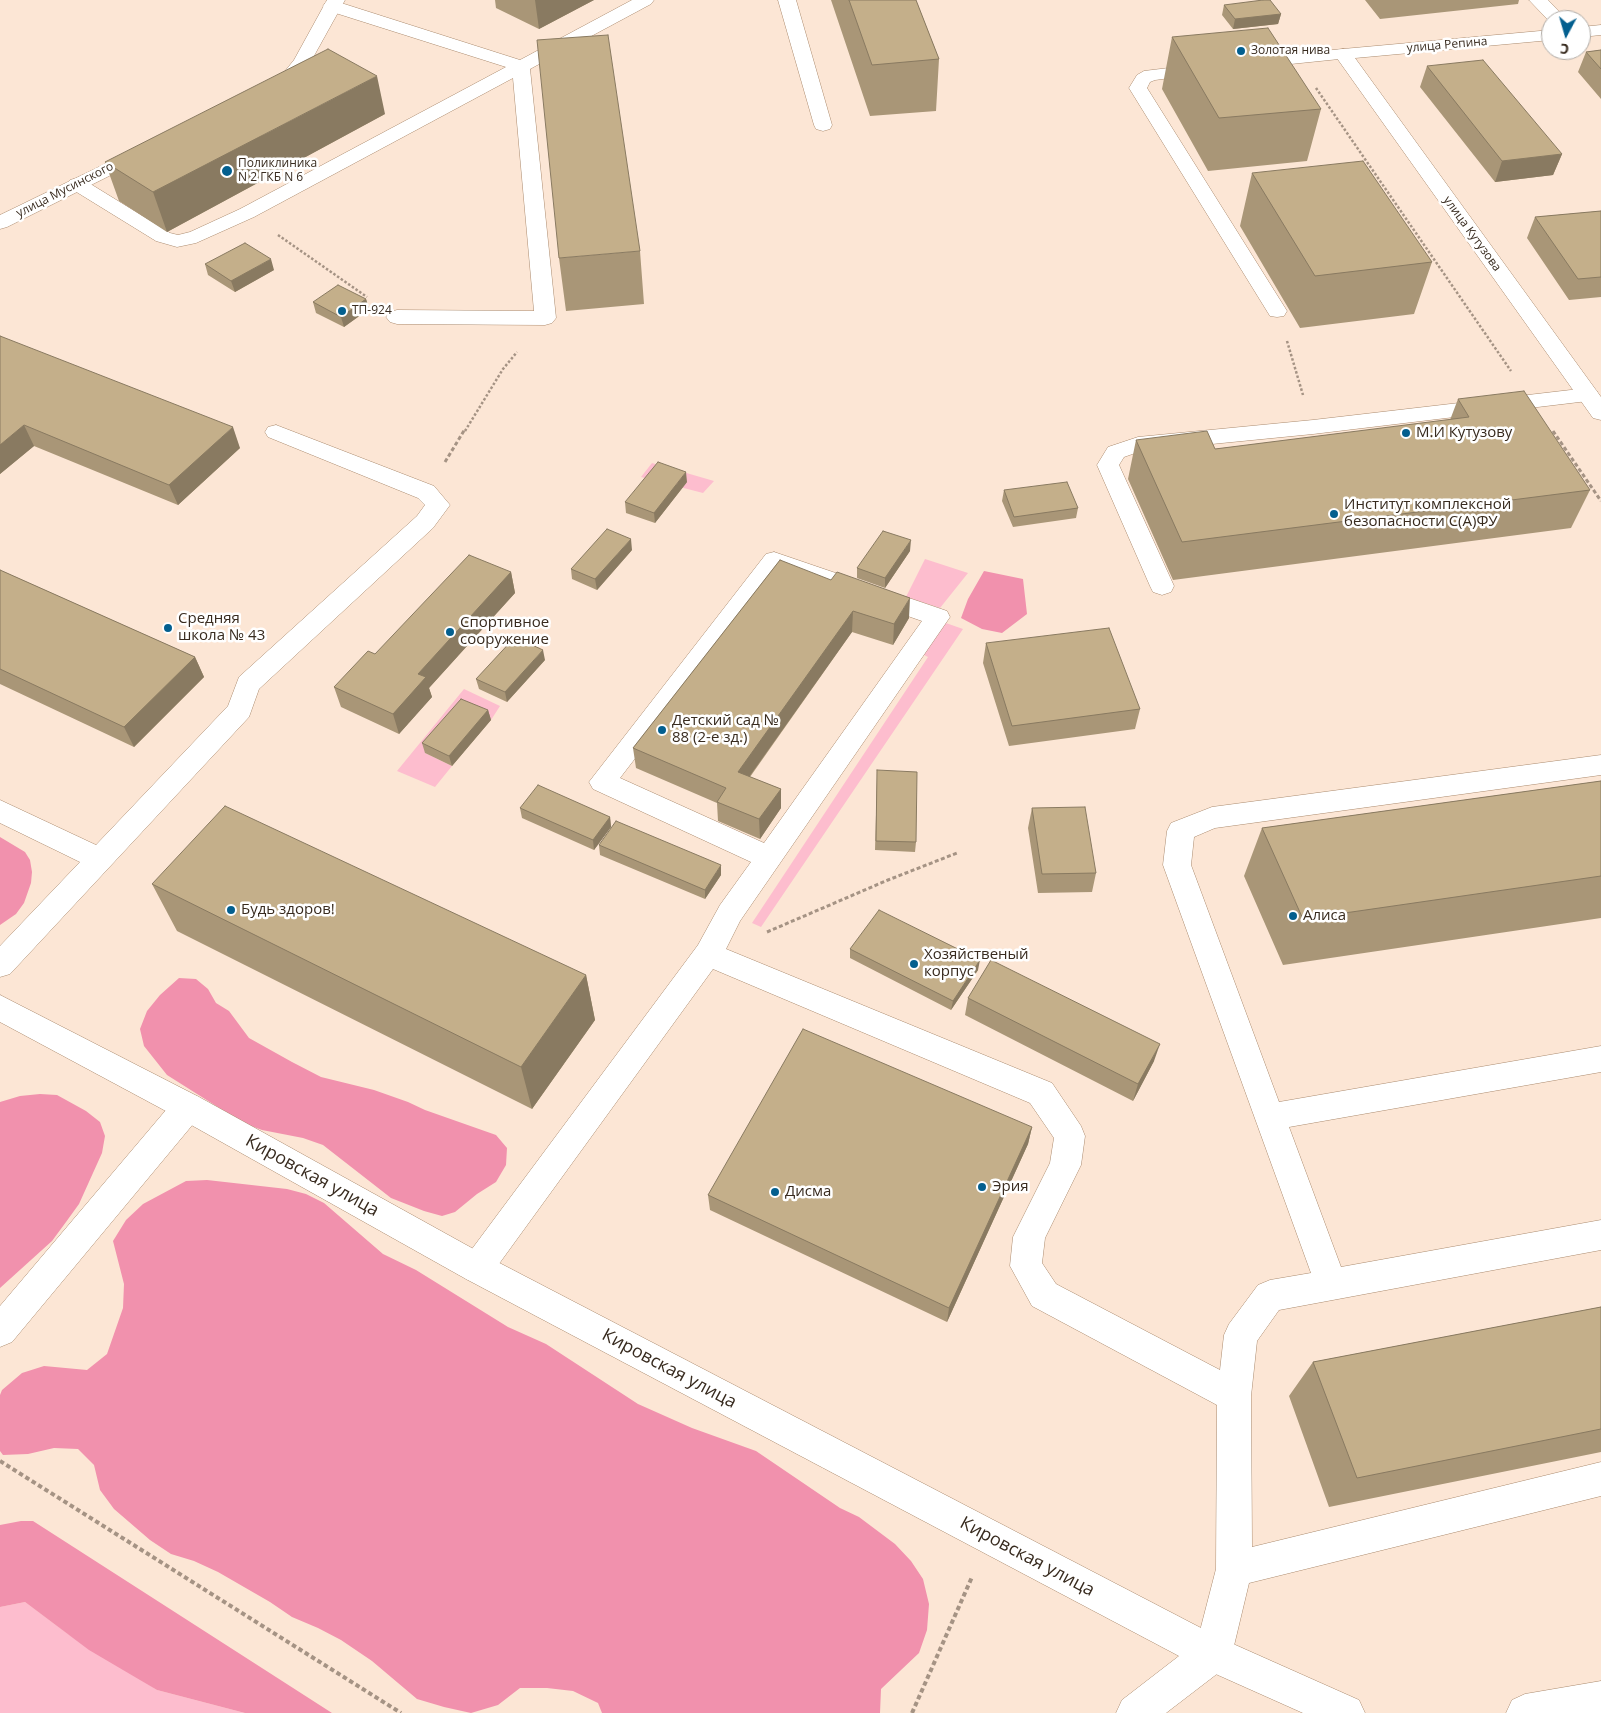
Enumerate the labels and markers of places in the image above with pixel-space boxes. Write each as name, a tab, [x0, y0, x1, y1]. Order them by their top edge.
place label: Золотая нива	[1251, 44, 1330, 58]
marker: Золотая нива	[1235, 45, 1247, 57]
place label: Поликлиника N 2 ГКБ N 6	[238, 157, 317, 185]
marker: Поликлиника N 2 ГКБ N 6	[220, 164, 234, 178]
place label: ТП-924	[352, 304, 392, 318]
marker: ТП-924	[336, 305, 348, 317]
place label: М.И Кутузову	[1416, 424, 1512, 442]
marker: М.И Кутузову	[1400, 427, 1412, 439]
place label: Институт комплексной безопасности С(А)ФУ	[1344, 496, 1511, 531]
marker: Институт комплексной безопасности С(А)ФУ	[1328, 508, 1340, 520]
place label: Средняя школа № 43	[178, 610, 265, 645]
place label: Спортивное сооружение	[460, 614, 549, 649]
marker: Средняя школа № 43	[162, 622, 174, 634]
marker: Спортивное сооружение	[444, 626, 456, 638]
place label: Детский сад № 88 (2-е зд.)	[672, 712, 779, 747]
marker: Детский сад № 88 (2-е зд.)	[656, 724, 668, 736]
place label: Будь здоров!	[241, 901, 335, 919]
marker: Будь здоров!	[225, 904, 237, 916]
place label: Алиса	[1303, 907, 1346, 925]
marker: Алиса	[1287, 910, 1299, 922]
place label: Хозяйственый корпус	[924, 946, 1029, 981]
marker: Хозяйственый корпус	[908, 958, 920, 970]
place label: Эрия	[992, 1178, 1028, 1196]
marker: Эрия	[976, 1181, 988, 1193]
place label: Дисма	[785, 1183, 831, 1201]
marker: Дисма	[769, 1186, 781, 1198]

